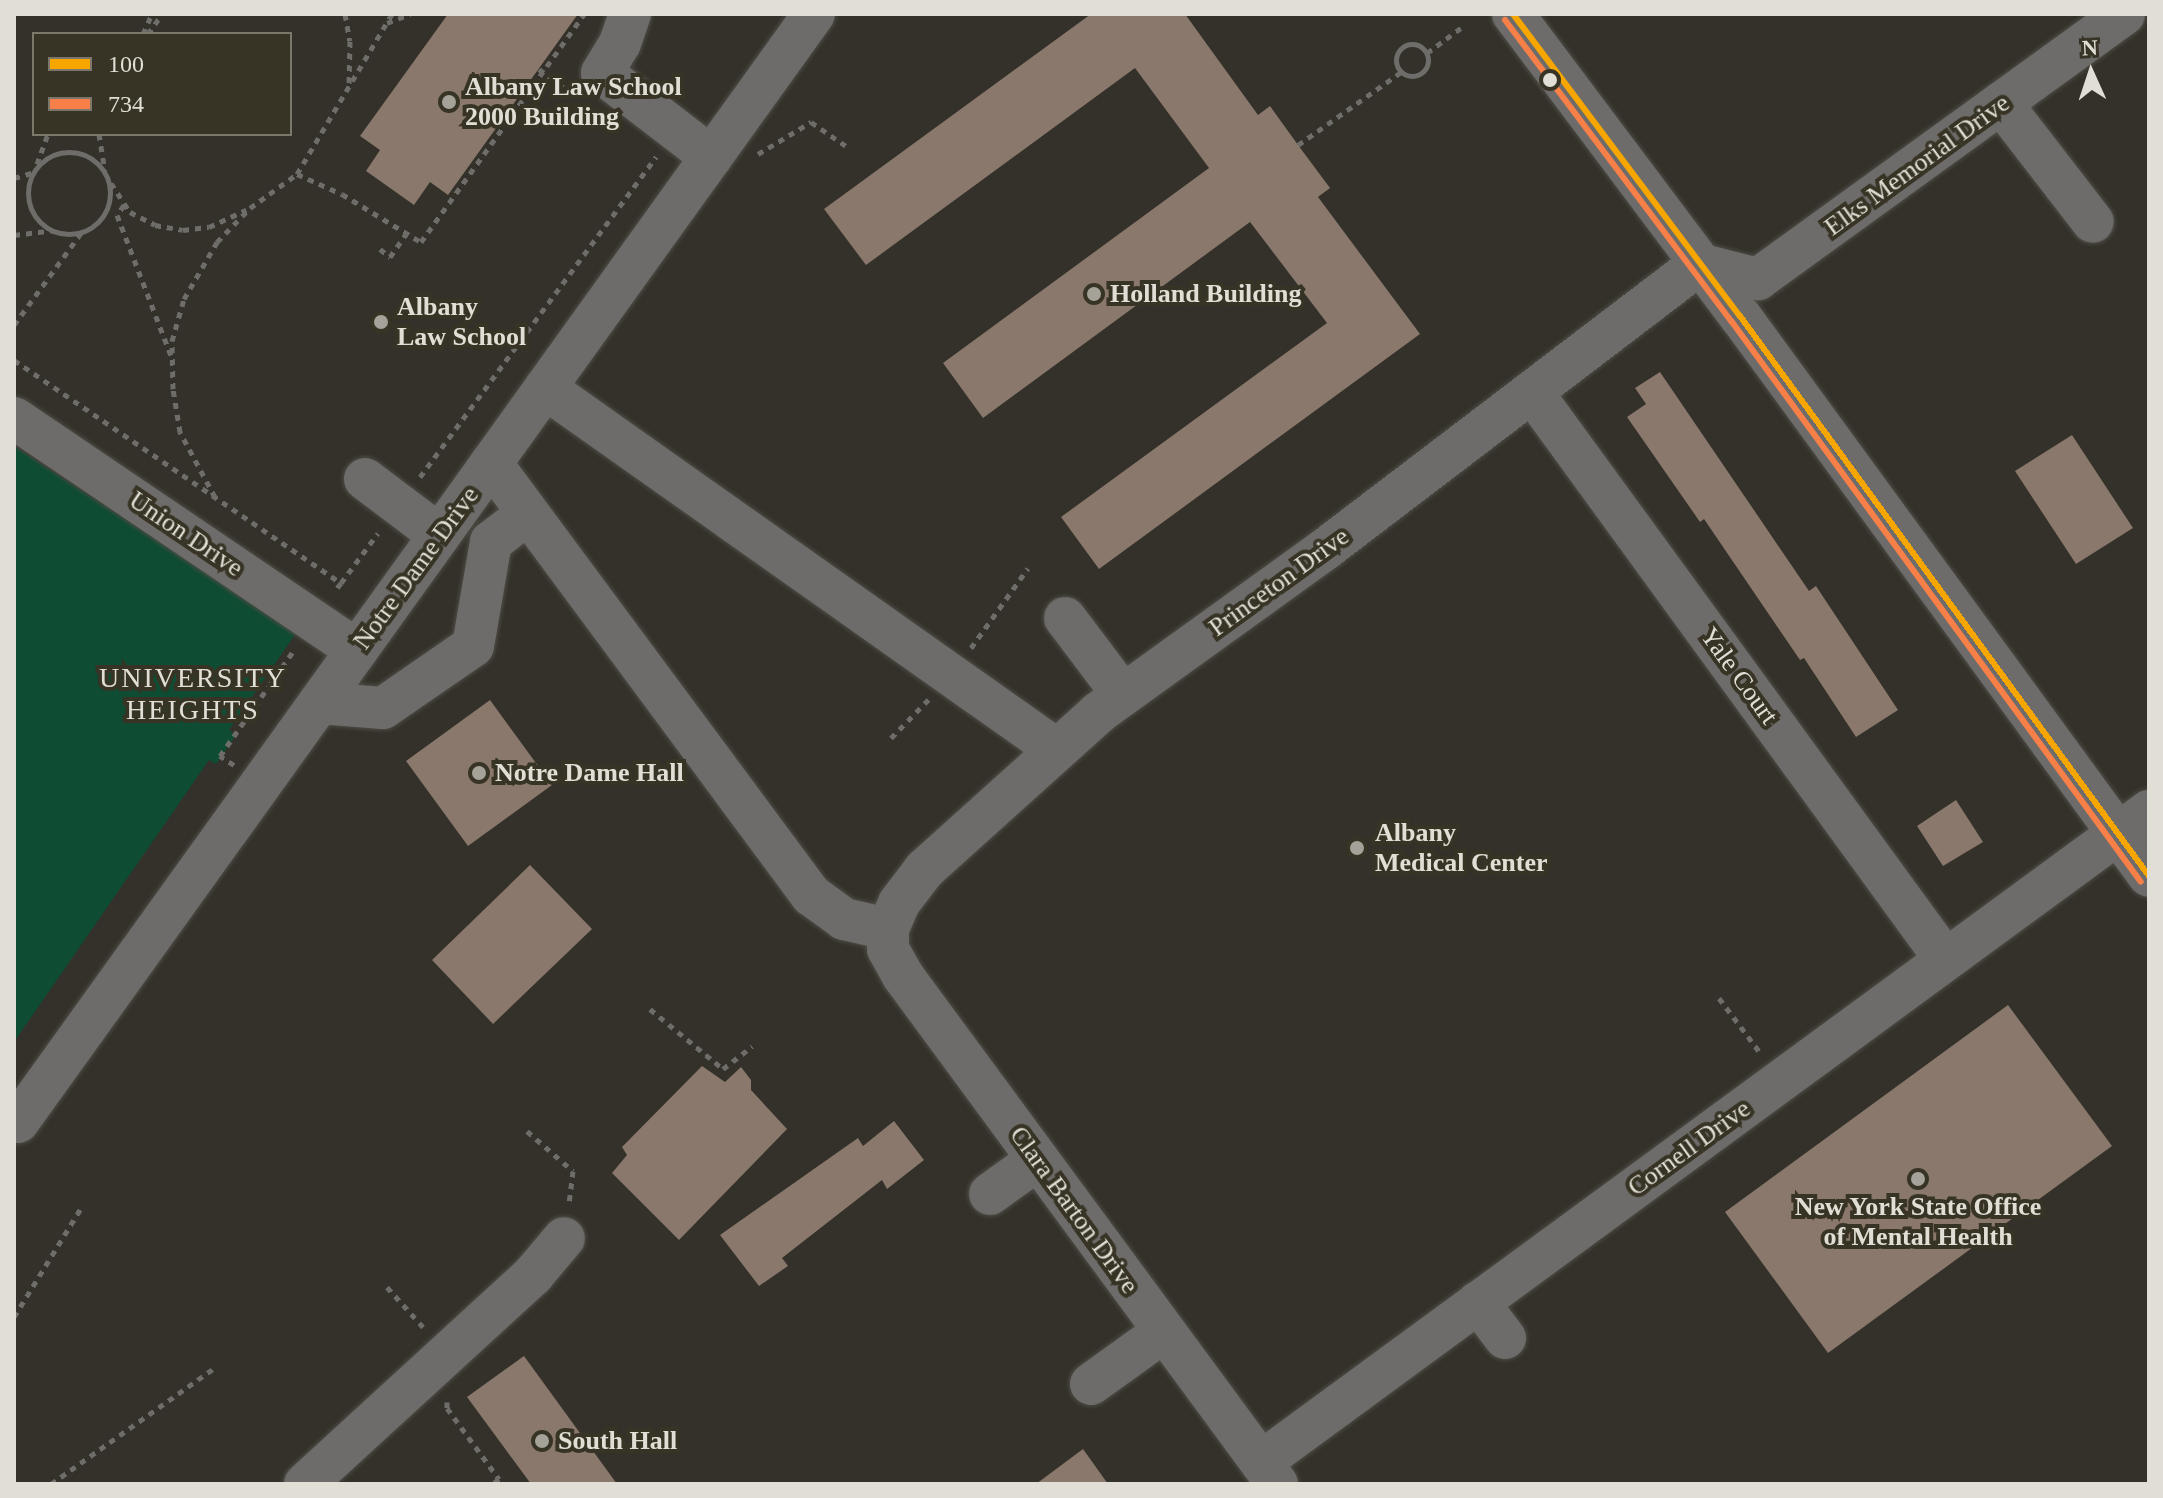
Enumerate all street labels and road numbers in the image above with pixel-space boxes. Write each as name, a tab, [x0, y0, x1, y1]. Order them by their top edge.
street label: Elks Memorial Drive	[1818, 87, 2016, 243]
street label: Notre Dame Drive	[347, 481, 485, 655]
street label: Union Drive	[123, 485, 249, 583]
street label: Princeton Drive	[1203, 521, 1355, 643]
street label: Yale Court	[1693, 621, 1785, 731]
street label: Cornell Drive	[1622, 1093, 1756, 1203]
street label: Clara Barton Drive	[1003, 1120, 1145, 1300]

